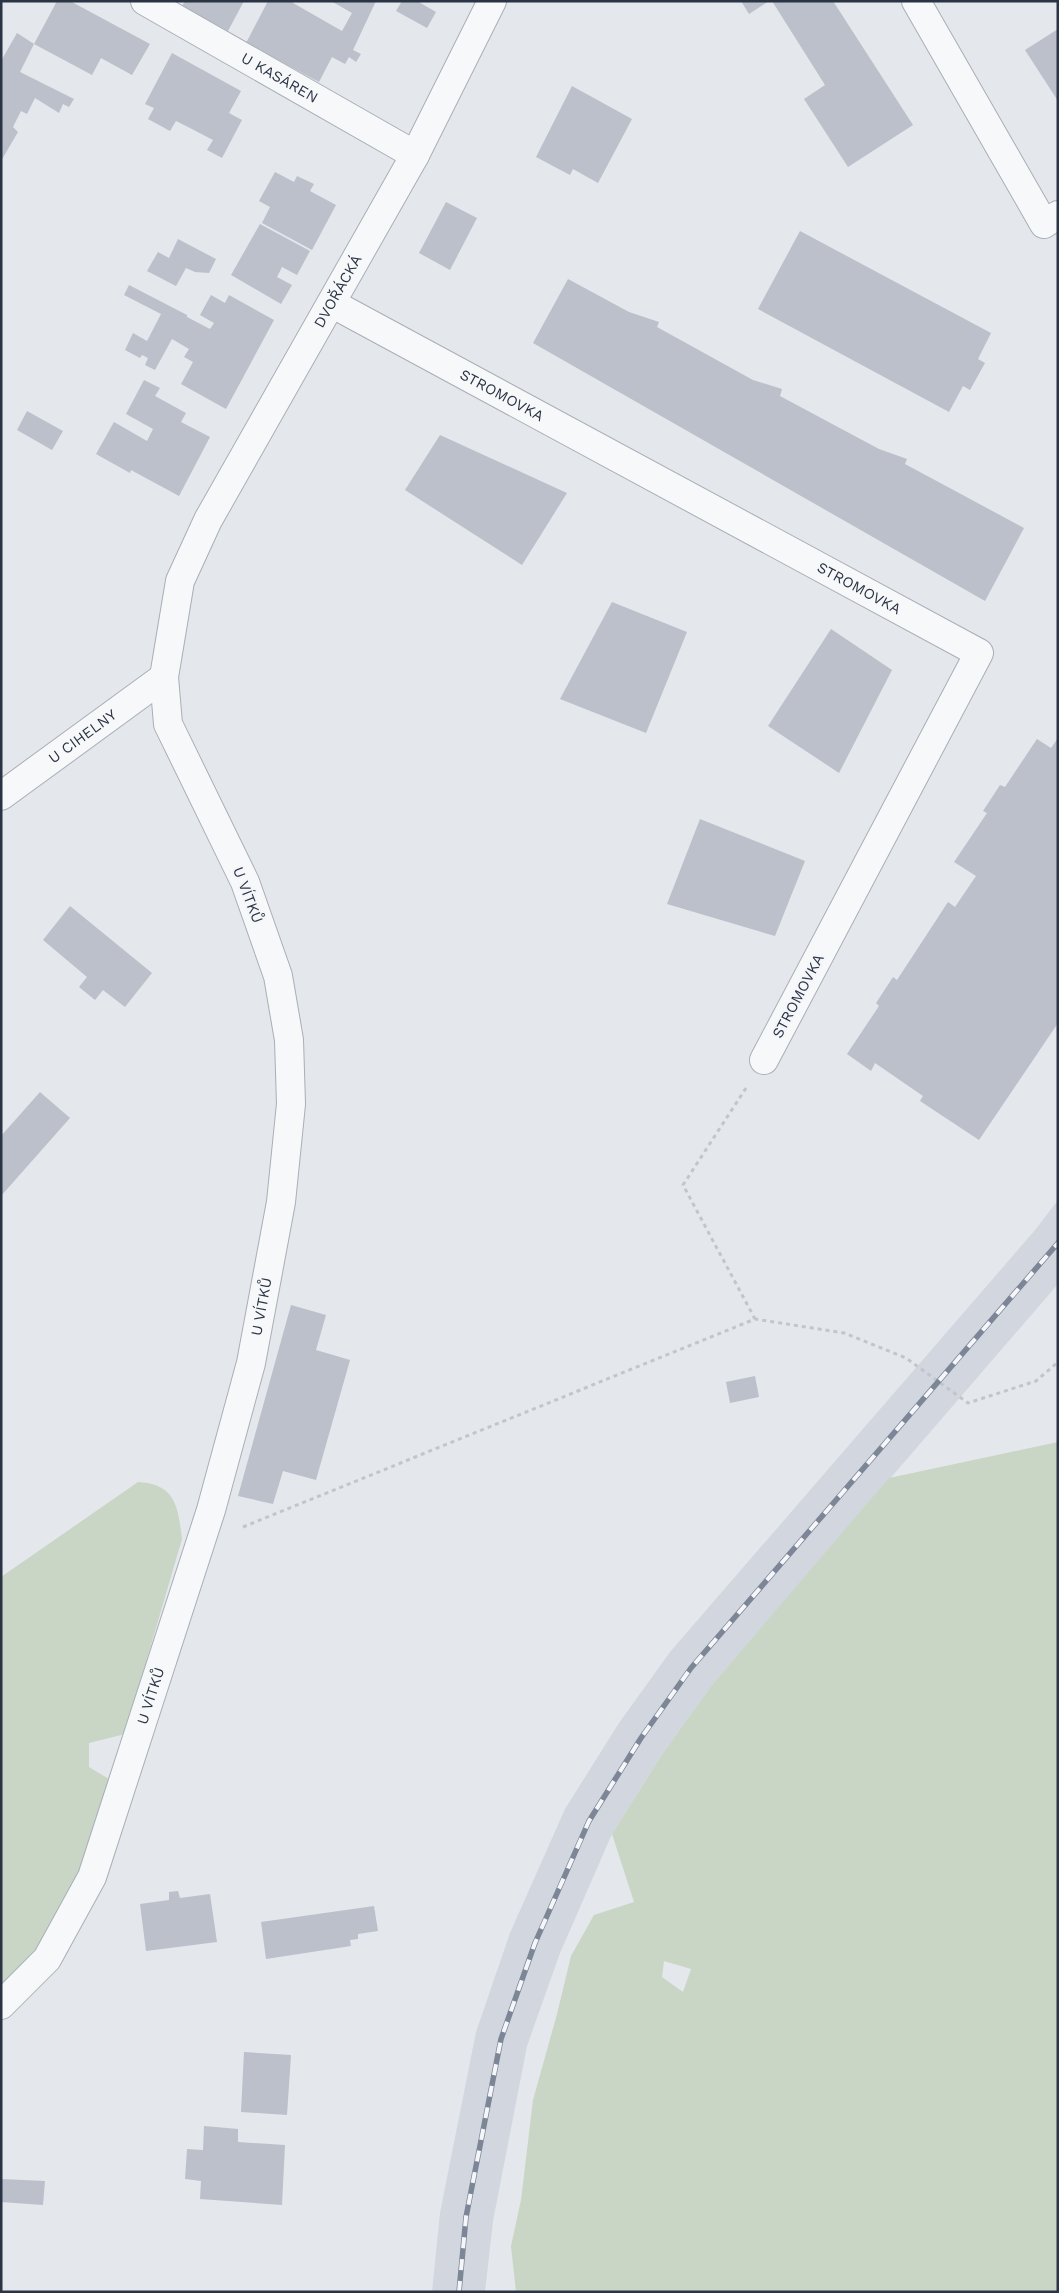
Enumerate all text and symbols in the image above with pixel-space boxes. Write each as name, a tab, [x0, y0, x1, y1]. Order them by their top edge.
street label: U KASÁREN	[238, 49, 321, 107]
street label: DVOŘÁCKÁ	[310, 252, 366, 331]
street label: STROMOVKA	[457, 365, 547, 425]
street label: STROMOVKA	[814, 558, 904, 618]
street label: U CIHELNY	[45, 705, 120, 767]
street label: U VÍTKŮ	[229, 864, 268, 926]
street label: STROMOVKA	[768, 951, 828, 1041]
street label: U VÍTKŮ	[247, 1276, 276, 1337]
street label: U VÍTKŮ	[133, 1665, 168, 1727]

